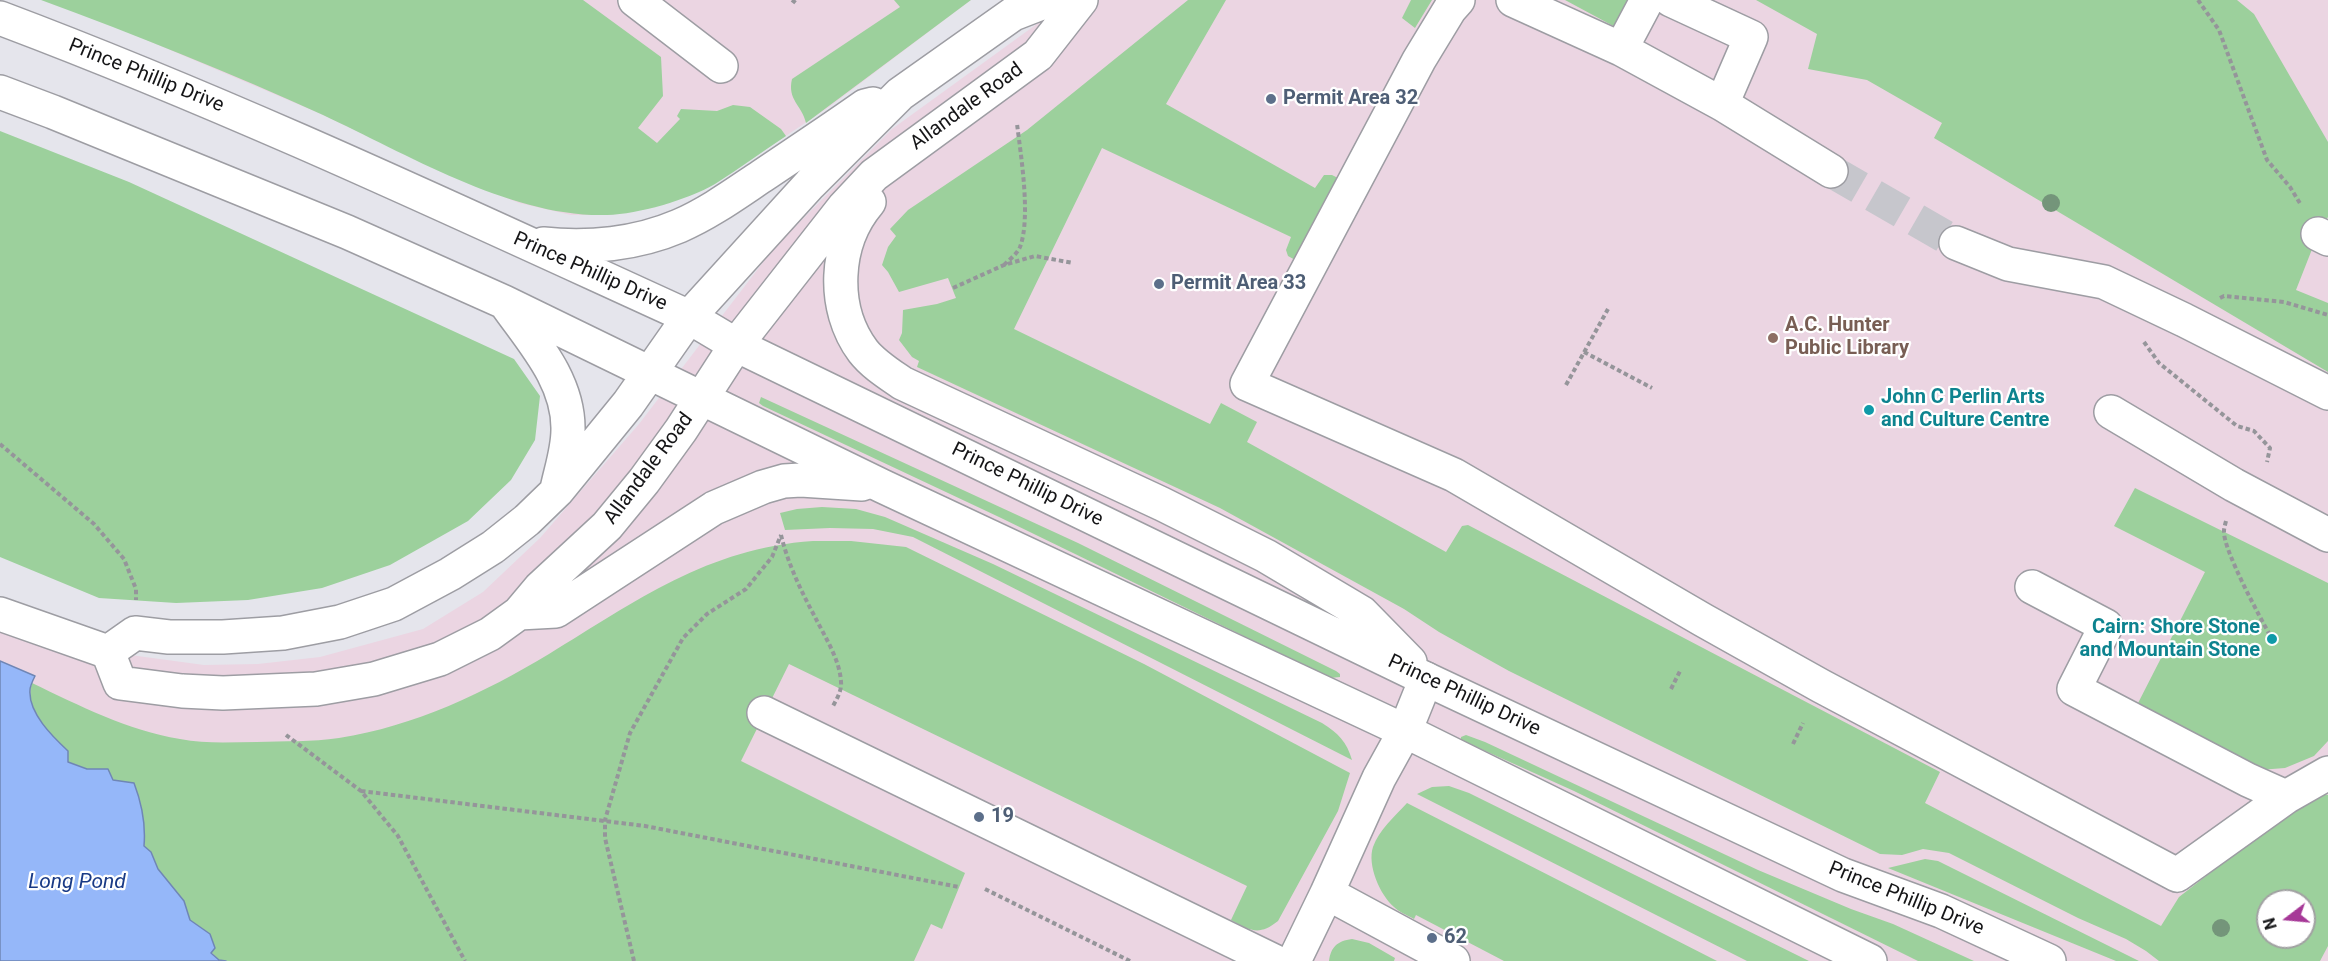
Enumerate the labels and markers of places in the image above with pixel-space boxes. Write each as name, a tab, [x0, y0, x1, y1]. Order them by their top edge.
place label: Permit Area 32	[1283, 87, 1418, 111]
marker: Permit Area 32	[1264, 92, 1278, 106]
place label: Permit Area 33	[1171, 272, 1306, 296]
marker: Permit Area 33	[1152, 277, 1166, 291]
place label: A.C. Hunter Public Library	[1785, 314, 1909, 361]
marker: A.C. Hunter Public Library	[1766, 331, 1780, 345]
place label: John C Perlin Arts and Culture Centre	[1881, 386, 2049, 433]
marker: John C Perlin Arts and Culture Centre	[1862, 403, 1876, 417]
place label: Cairn: Shore Stone and Mountain Stone	[2080, 616, 2260, 663]
marker: Cairn: Shore Stone and Mountain Stone	[2265, 632, 2279, 646]
place label: 19	[991, 805, 1014, 829]
marker: 19	[972, 810, 986, 824]
place label: 62	[1444, 926, 1467, 950]
marker: 62	[1425, 931, 1439, 945]

